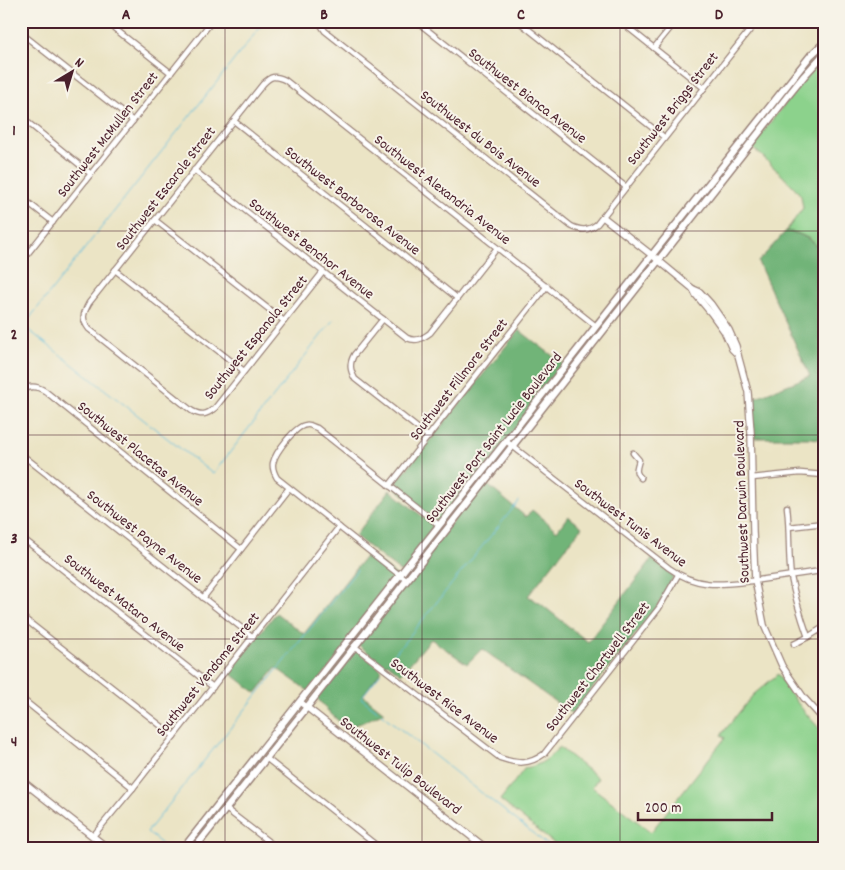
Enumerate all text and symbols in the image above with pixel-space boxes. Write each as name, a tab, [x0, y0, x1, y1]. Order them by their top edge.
text: A	[122, 4, 131, 27]
text: B	[320, 4, 328, 27]
text: C	[517, 4, 525, 27]
text: D	[715, 4, 724, 27]
street label: Southwest Bianca Avenue	[463, 43, 591, 150]
north arrow	[48, 48, 98, 98]
street label: Southwest Briggs Street	[622, 48, 725, 171]
text: N	[70, 53, 88, 73]
street label: Southwest McMullen Street	[52, 67, 165, 203]
street label: Southwest du Bois Avenue	[415, 85, 545, 194]
text: 1	[12, 120, 16, 143]
street label: Southwest Escarole Street	[111, 122, 222, 256]
street label: Southwest Alexandria Avenue	[369, 130, 515, 251]
street label: Southwest Barbarosa Avenue	[279, 141, 425, 262]
street label: Southwest Benchor Avenue	[243, 194, 379, 306]
street label: Southwest Espanola Street	[199, 271, 314, 405]
street label: Southwest Fillmore Street	[405, 314, 514, 446]
text: 2	[11, 324, 18, 347]
street label: Southwest Port Saint Lucie Boulevard	[421, 348, 568, 528]
street label: Southwest Placetas Avenue	[72, 397, 208, 513]
street label: Southwest Darwin Boulevard	[729, 420, 757, 584]
street label: Southwest Tunis Avenue	[569, 474, 691, 574]
street label: Southwest Payne Avenue	[81, 485, 207, 590]
text: 3	[10, 528, 18, 551]
street label: Southwest Mataro Avenue	[58, 549, 189, 658]
street label: Southwest Chartwell Street	[541, 597, 657, 737]
street label: Southwest Vendome Street	[151, 608, 266, 742]
street label: Southwest Rice Avenue	[385, 653, 503, 750]
street label: Southwest Tulip Boulevard	[334, 712, 465, 821]
text: 4	[11, 731, 17, 754]
scale bar	[638, 790, 771, 822]
text: 200 m	[645, 798, 682, 820]

